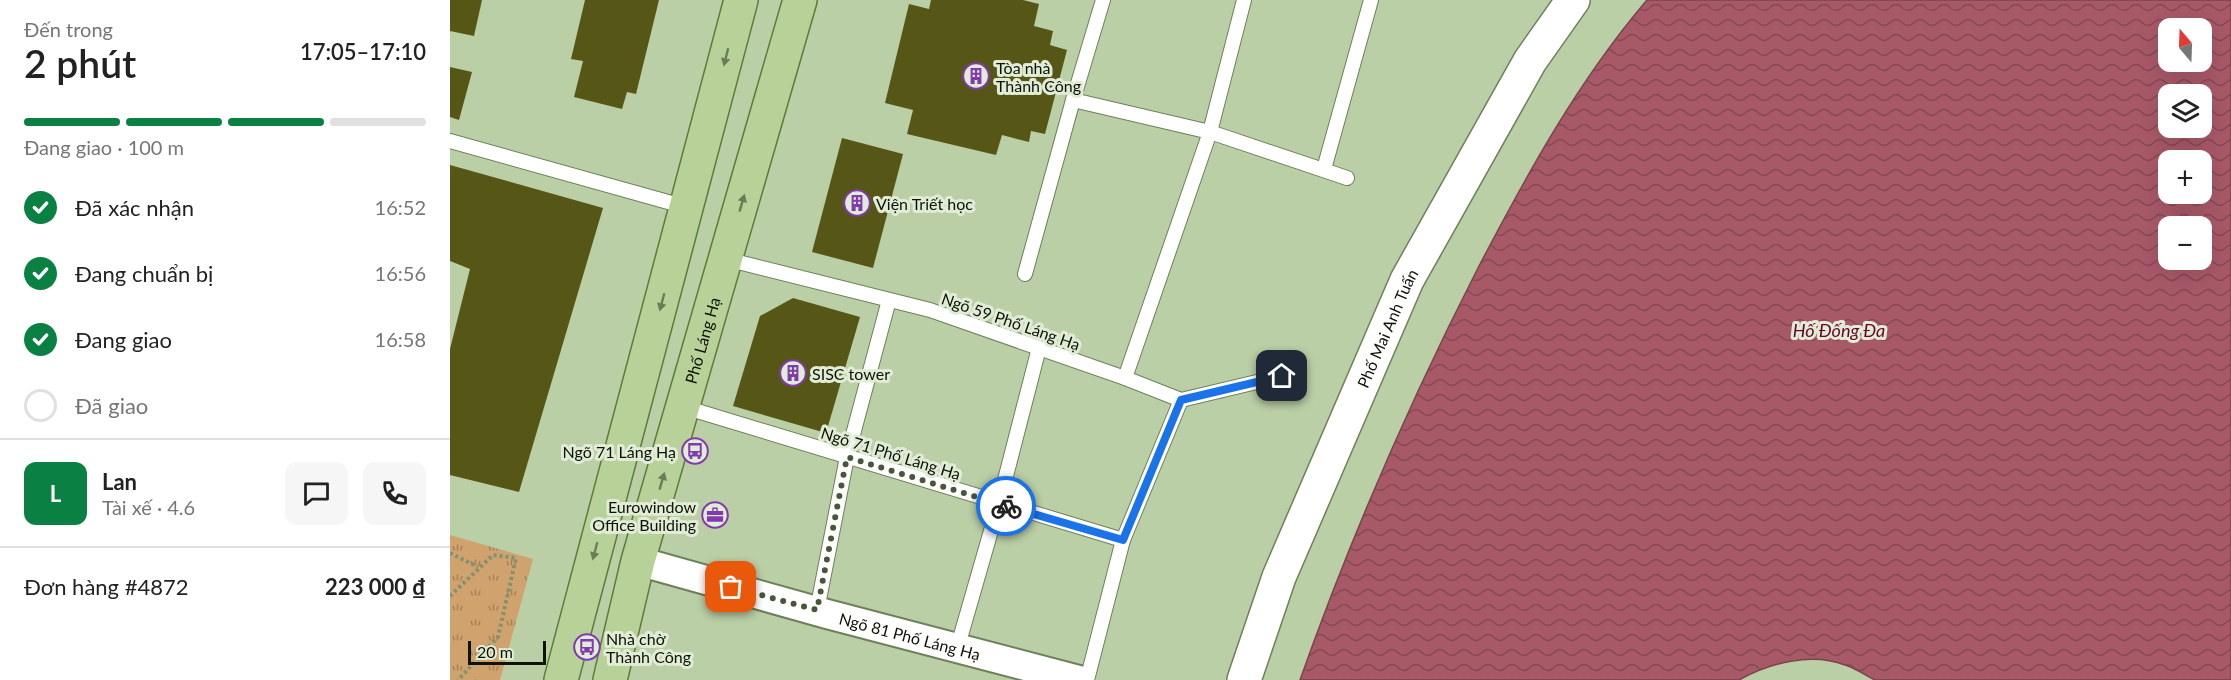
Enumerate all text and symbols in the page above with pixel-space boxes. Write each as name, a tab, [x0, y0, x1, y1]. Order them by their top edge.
text: Đến trong	[24, 17, 113, 41]
north arrow	[2158, 18, 2212, 72]
map controls	[2158, 18, 2212, 270]
text: 17:05–17:10	[300, 38, 426, 65]
text: 2 phút	[24, 40, 136, 86]
one-way arrow	[721, 47, 731, 66]
place label: Tòa nhà Thành Công	[996, 58, 1081, 95]
building icon: Tòa nhà Thành Công	[961, 61, 991, 91]
button: layers	[2158, 84, 2212, 138]
text: Đang giao · 100 m	[24, 135, 184, 159]
button: +	[2158, 150, 2212, 204]
building icon: Viện Triết học	[842, 188, 872, 218]
icon: check	[24, 191, 57, 224]
text: Đã xác nhận	[75, 194, 194, 221]
one-way arrow	[738, 194, 747, 212]
place label: Viện Triết học	[876, 194, 973, 213]
text: 16:52	[375, 195, 426, 219]
button: −	[2158, 216, 2212, 270]
icon: check	[24, 257, 57, 290]
text: Đang chuẩn bị	[75, 260, 213, 287]
text: 16:56	[375, 261, 426, 285]
street label: Phố Mai Anh Tuấn	[1352, 265, 1421, 390]
street label: Ngõ 59 Phố Láng Hạ	[939, 288, 1083, 354]
one-way arrow	[656, 292, 666, 311]
street label: Phố Láng Hạ	[680, 295, 723, 386]
water label: Hố Đống Đa	[1793, 319, 1885, 341]
icon: check	[24, 323, 57, 356]
text: Đang giao	[75, 326, 172, 353]
text: 16:58	[375, 327, 426, 351]
pin	[1256, 350, 1307, 401]
building icon: SISC tower	[778, 358, 808, 388]
icon: home	[1265, 359, 1298, 392]
place label: SISC tower	[812, 364, 890, 383]
text: Đã giao	[75, 392, 148, 419]
street label: Ngõ 71 Phố Láng Hạ	[819, 423, 963, 483]
bus stop icon: Ngõ 71 Láng Hạ	[680, 436, 710, 466]
place label: Ngõ 71 Láng Hạ	[563, 442, 676, 461]
button: chat	[285, 462, 348, 525]
button: phone	[363, 462, 426, 525]
text: Lan	[102, 468, 137, 495]
one-way arrow	[658, 472, 667, 490]
courier	[976, 476, 1036, 536]
text: L	[50, 480, 61, 507]
icon: bike	[990, 490, 1023, 523]
text: Tài xế · 4.6	[102, 495, 195, 519]
place label: Eurowindow Office Building	[592, 497, 696, 534]
office icon: Eurowindow Office Building	[700, 500, 730, 530]
one-way arrow	[590, 542, 599, 560]
pin	[705, 561, 756, 612]
icon: bag	[714, 570, 747, 603]
text: Đơn hàng #4872	[24, 573, 188, 600]
text: 223 000 ₫	[325, 573, 426, 600]
street label: Ngõ 81 Phố Láng Hạ	[837, 608, 983, 663]
place label: Nhà chờ Thành Công	[606, 629, 691, 666]
bus stop icon: Nhà chờ Thành Công	[572, 632, 602, 662]
scale bar	[468, 638, 546, 666]
text: 20 m	[477, 642, 513, 661]

